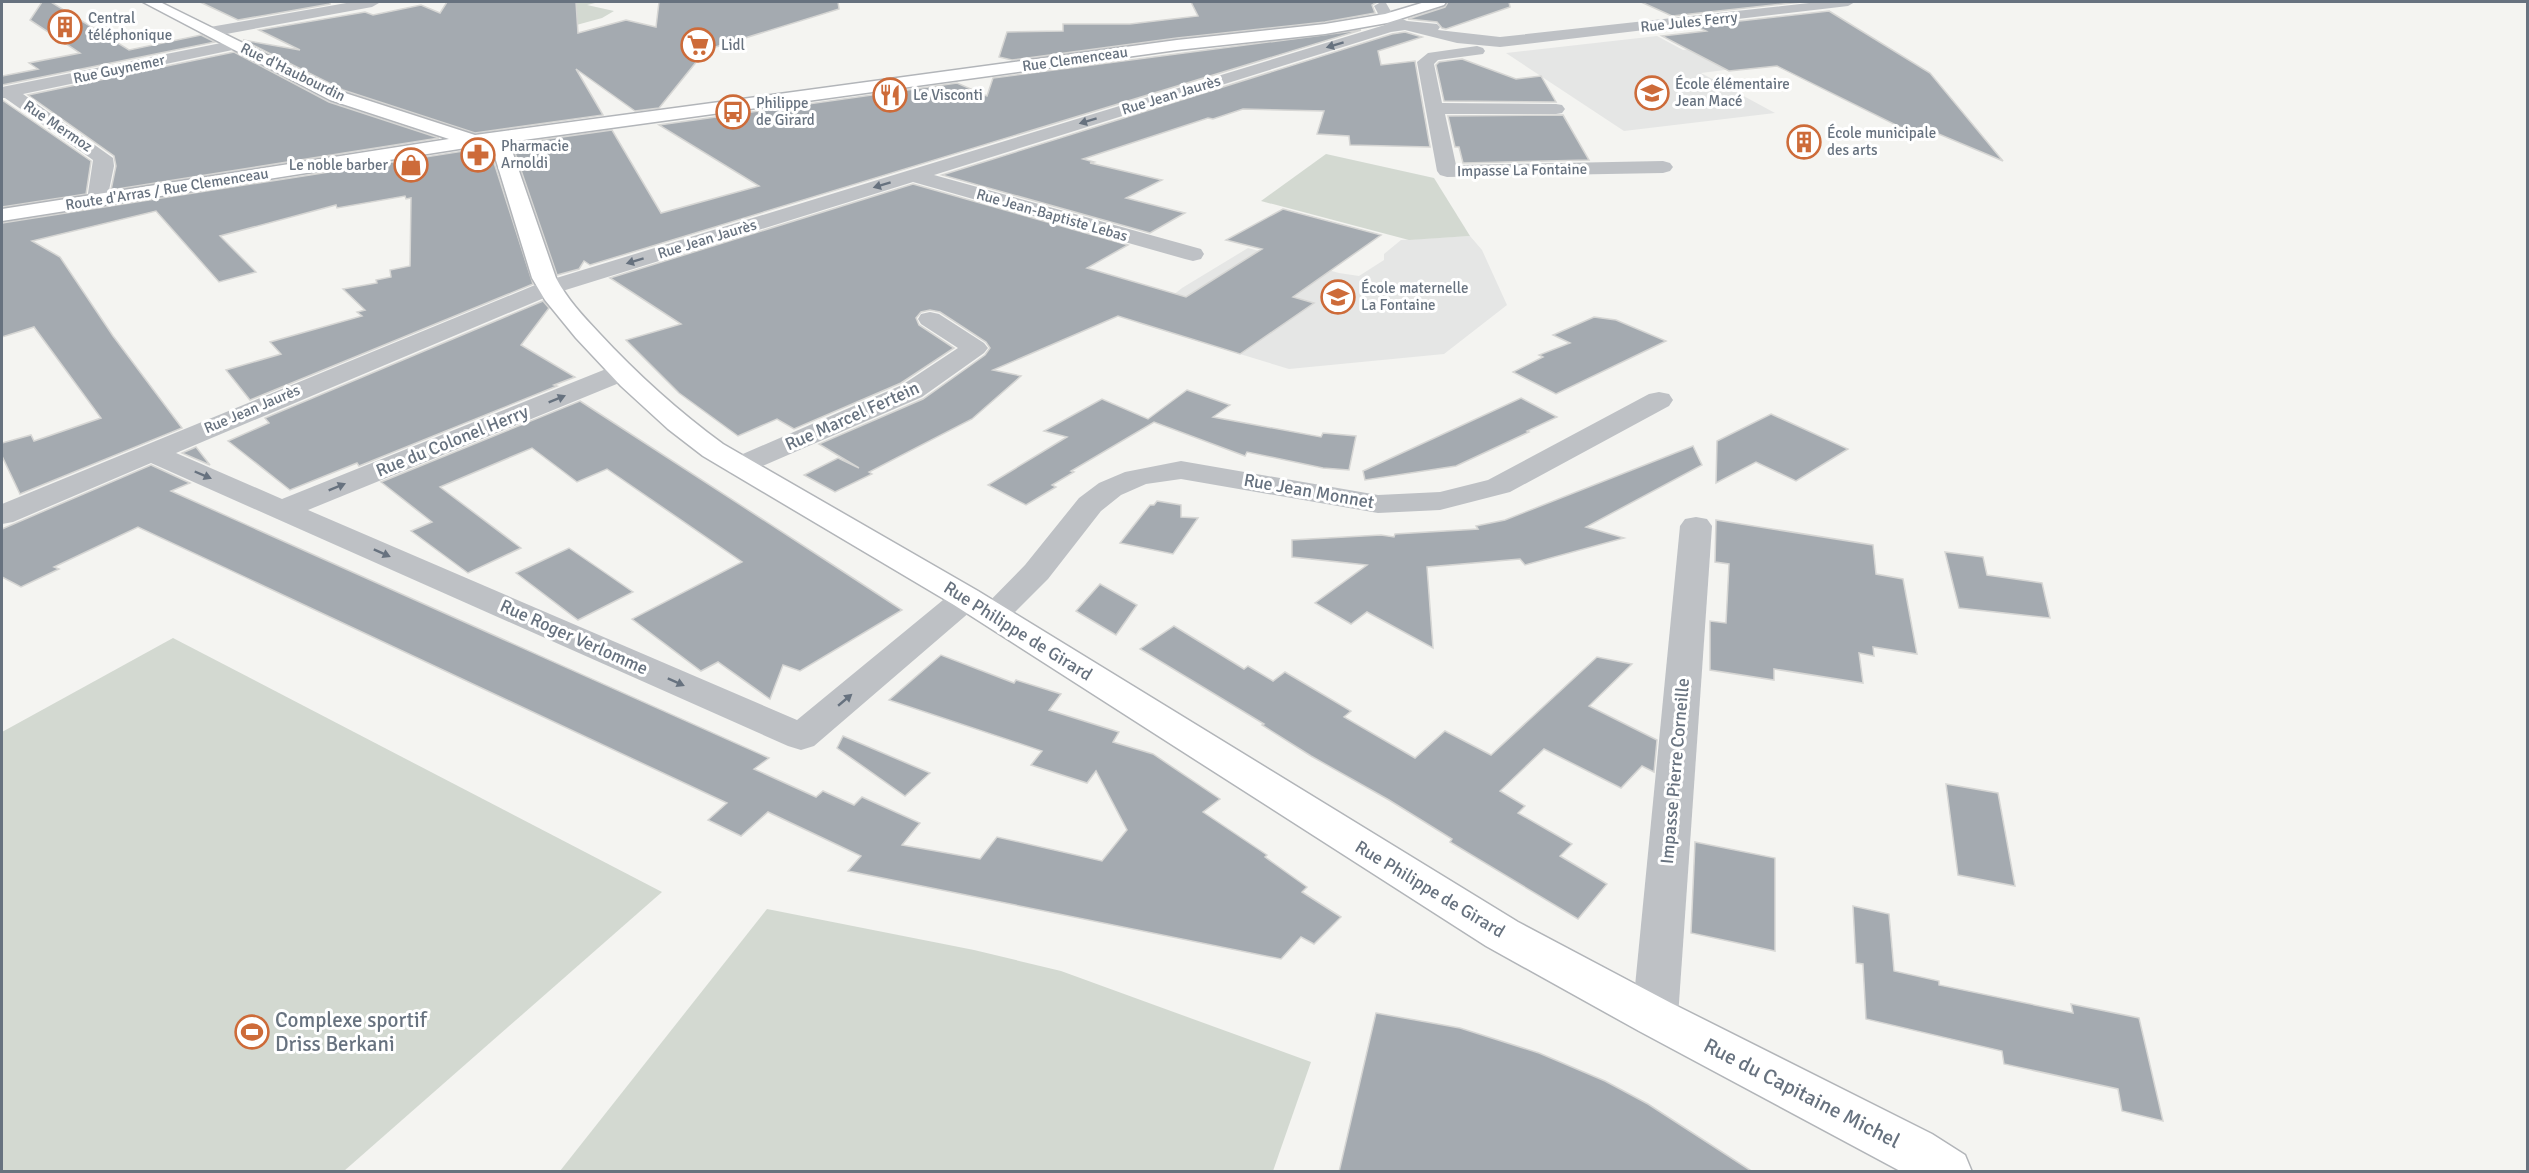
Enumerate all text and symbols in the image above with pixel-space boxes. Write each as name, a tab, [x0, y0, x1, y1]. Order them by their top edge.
street label: Rue Jules Ferry	[1640, 8, 1738, 36]
building icon: Central téléphonique	[47, 9, 83, 45]
place label: Central téléphonique	[88, 9, 172, 44]
supermarket icon: Lidl	[680, 27, 716, 63]
place label: Lidl	[721, 36, 745, 54]
street label: Rue d'Haubourdin	[238, 39, 348, 105]
one-way arrow	[1326, 41, 1344, 50]
street label: Rue Clemenceau	[1021, 43, 1129, 75]
street label: Rue Guynemer	[72, 50, 167, 87]
street label: Rue Jean Jaurès	[1119, 71, 1223, 119]
place label: École élémentaire Jean Macé	[1675, 74, 1790, 110]
school or university icon: École élémentaire Jean Macé	[1634, 75, 1670, 111]
restaurant icon: Le Visconti	[872, 77, 908, 113]
place label: Le Visconti	[913, 86, 983, 104]
bus stop icon: Philippe de Girard	[715, 94, 751, 130]
place label: Philippe de Girard	[756, 94, 815, 129]
street label: Rue Mermoz	[20, 96, 96, 156]
one-way arrow	[1079, 117, 1097, 126]
place label: École municipale des arts	[1827, 123, 1936, 159]
building icon: École municipale des arts	[1786, 124, 1822, 160]
pharmacy icon: Pharmacie Arnoldi	[460, 137, 496, 173]
place label: Pharmacie Arnoldi	[501, 137, 569, 172]
shop icon: Le noble barber	[393, 147, 429, 183]
place label: Le noble barber	[289, 156, 388, 174]
street label: Impasse La Fontaine	[1457, 160, 1587, 180]
street label: Route d'Arras / Rue Clemenceau	[64, 164, 270, 214]
one-way arrow	[873, 181, 891, 190]
street label: Rue Jean-Baptiste Lebas	[974, 185, 1130, 245]
street label: Rue Jean Jaurès	[655, 215, 759, 263]
one-way arrow	[626, 257, 644, 266]
place label: École maternelle La Fontaine	[1361, 278, 1468, 314]
school or university icon: École maternelle La Fontaine	[1320, 279, 1356, 315]
street label: Rue Marcel Fertein	[782, 377, 922, 455]
street label: Rue Jean Jaurès	[201, 381, 303, 437]
one-way arrow	[549, 394, 567, 404]
street label: Rue du Colonel Herry	[373, 400, 532, 482]
street label: Rue Jean Monnet	[1242, 469, 1376, 513]
one-way arrow	[195, 470, 213, 480]
one-way arrow	[329, 482, 347, 492]
one-way arrow	[373, 548, 390, 557]
street label: Rue Philippe de Girard	[940, 576, 1096, 686]
street label: Rue Roger Verlomme	[497, 595, 651, 679]
one-way arrow	[667, 677, 685, 687]
street label: Impasse Pierre Corneille	[1656, 677, 1694, 865]
one-way arrow	[837, 694, 852, 707]
street label: Rue Philippe de Girard	[1351, 836, 1509, 942]
place label: Complexe sportif Driss Berkani	[275, 1007, 428, 1057]
sports icon: Complexe sportif Driss Berkani	[234, 1014, 270, 1050]
street label: Rue du Capitaine Michel	[1700, 1032, 1904, 1154]

